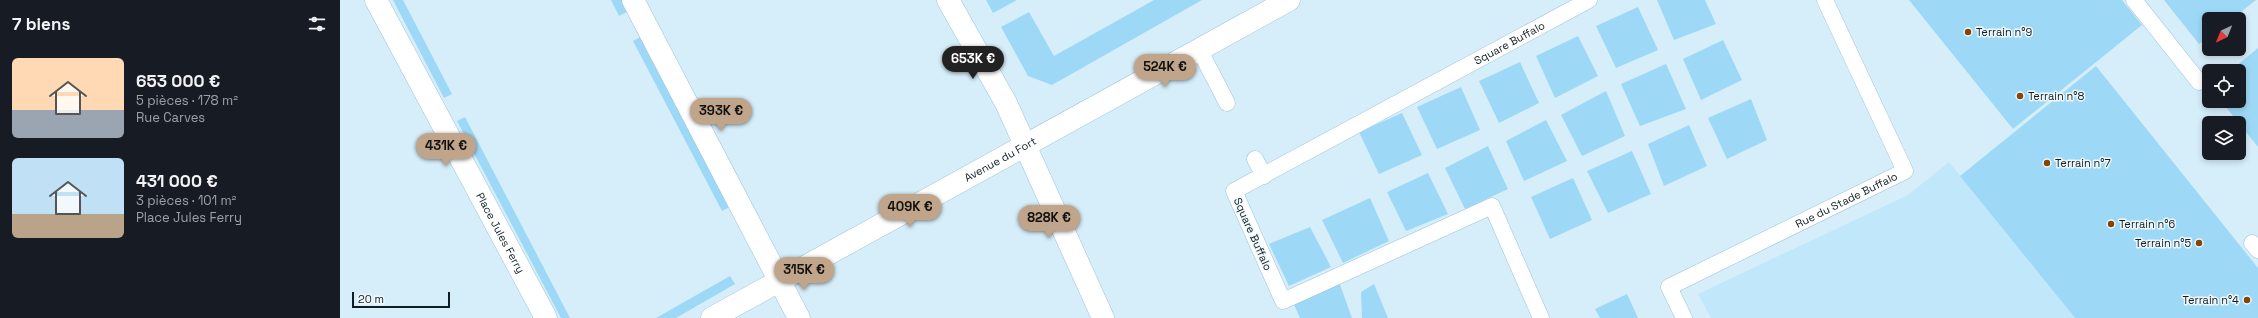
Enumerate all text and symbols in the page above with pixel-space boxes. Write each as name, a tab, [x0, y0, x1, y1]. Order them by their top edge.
north arrow	[2202, 12, 2246, 56]
map controls	[2202, 12, 2246, 160]
text: 7 biens	[12, 13, 70, 35]
icon: filters	[306, 13, 328, 35]
street label: Square Buffalo	[1472, 18, 1547, 68]
place label: Terrain n°9	[1976, 25, 2033, 39]
marker: Terrain n°9	[1963, 27, 1973, 37]
pin: 653K €	[940, 46, 1006, 80]
text: 653K €	[951, 50, 995, 67]
pin: 524K €	[1132, 54, 1198, 88]
text: 524K €	[1143, 58, 1187, 75]
button: locate	[2202, 64, 2246, 108]
text: 653 000 €	[136, 70, 220, 92]
icon: home	[44, 74, 92, 122]
place label: Terrain n°8	[2028, 89, 2085, 103]
marker: Terrain n°8	[2015, 91, 2025, 101]
text: 5 pièces · 178 m²	[136, 92, 238, 109]
pin: 393K €	[688, 98, 754, 132]
text: 393K €	[699, 102, 743, 119]
text: Rue Carves	[136, 109, 205, 126]
button: layers	[2202, 116, 2246, 160]
pin: 431K €	[413, 133, 479, 167]
street label: Avenue du Fort	[962, 134, 1039, 185]
text: 431K €	[425, 137, 467, 154]
place label: Terrain n°7	[2055, 156, 2111, 170]
marker: Terrain n°7	[2042, 158, 2052, 168]
street label: Rue du Stade Buffalo	[1793, 169, 1900, 231]
text: 431 000 €	[136, 170, 218, 192]
icon: home	[44, 174, 92, 222]
street label: Place Jules Ferry	[473, 190, 528, 276]
text: 3 pièces · 101 m²	[136, 192, 236, 209]
pin: 409K €	[877, 194, 943, 228]
street label: Square Buffalo	[1231, 195, 1275, 273]
text: 409K €	[888, 198, 932, 215]
pin: 828K €	[1016, 205, 1082, 239]
text: Place Jules Ferry	[136, 209, 242, 226]
text: 828K €	[1027, 209, 1071, 226]
place label: Terrain n°6	[2119, 217, 2176, 231]
marker: Terrain n°6	[2106, 219, 2116, 229]
place label: Terrain n°5	[2135, 236, 2191, 250]
marker: Terrain n°5	[2194, 238, 2204, 248]
pin: 315K €	[771, 257, 837, 291]
text: 315K €	[783, 261, 825, 278]
scale bar	[352, 290, 450, 309]
text: 20 m	[358, 292, 384, 306]
place label: Terrain n°4	[2183, 293, 2239, 307]
marker: Terrain n°4	[2242, 295, 2252, 305]

